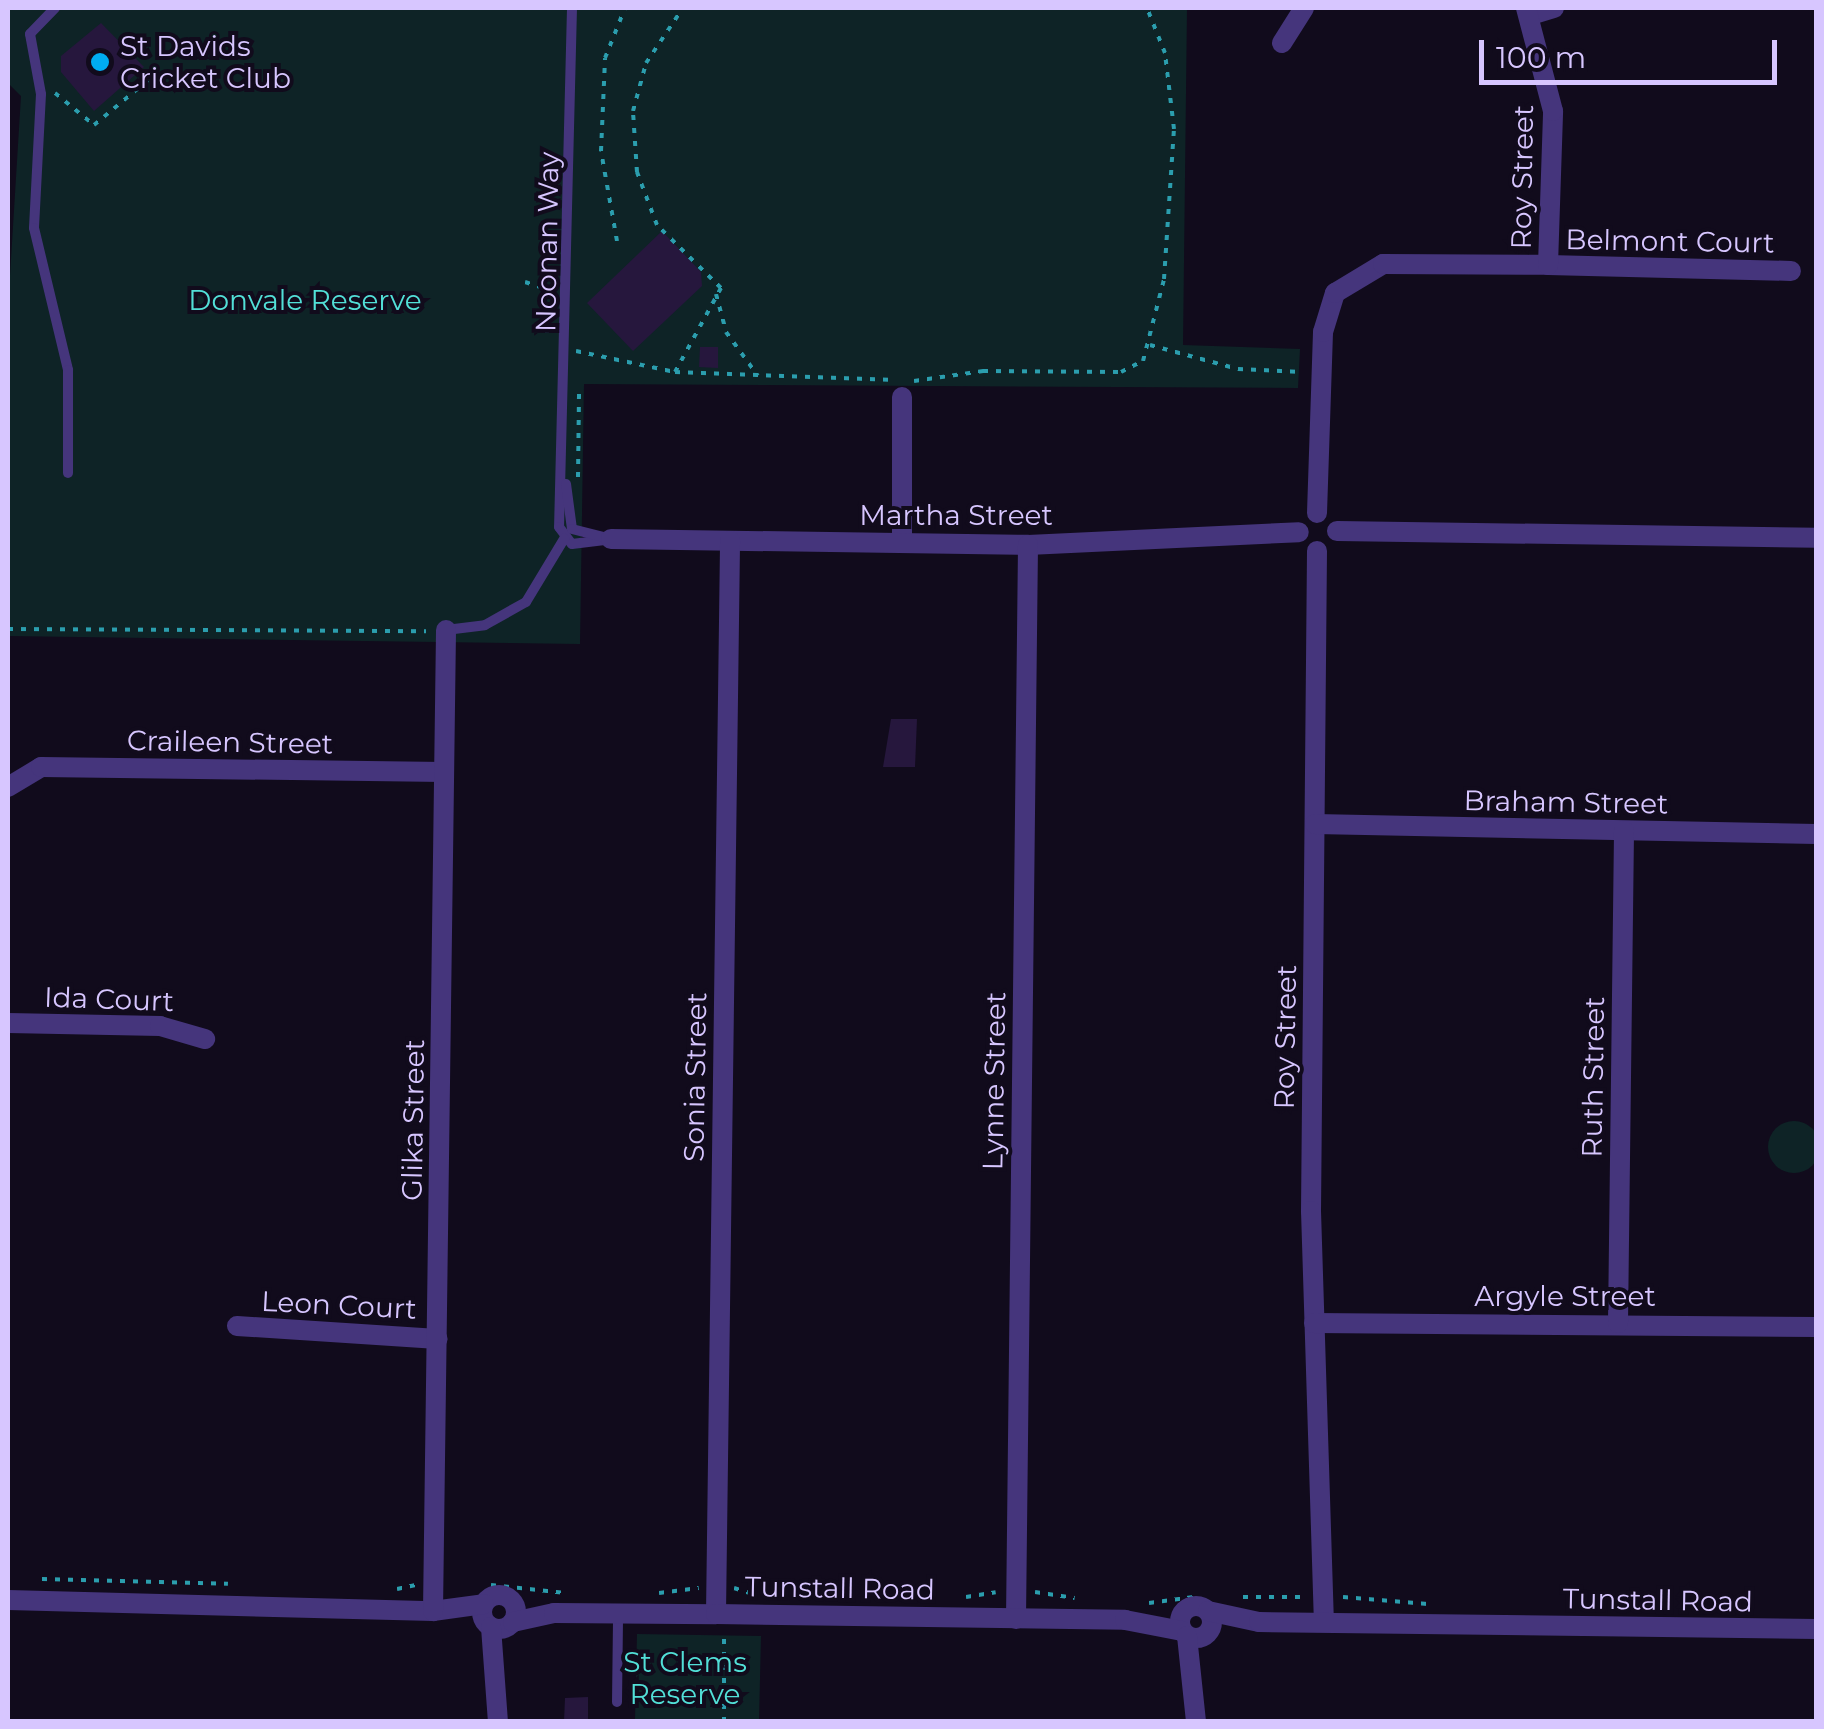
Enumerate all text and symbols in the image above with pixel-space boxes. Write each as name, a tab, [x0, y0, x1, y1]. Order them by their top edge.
scale bar	[1484, 20, 1782, 82]
place label: St Davids Cricket Club	[120, 29, 291, 95]
text: 100 m	[1496, 39, 1586, 76]
marker: St Davids Cricket Club	[89, 51, 111, 73]
street label: Roy Street	[1504, 104, 1540, 250]
street label: Noonan Way	[529, 152, 565, 332]
street label: Belmont Court	[1565, 222, 1775, 260]
park label: Donvale Reserve	[188, 283, 422, 317]
street label: Martha Street	[859, 498, 1053, 532]
street label: Craileen Street	[127, 723, 333, 761]
street label: Braham Street	[1463, 783, 1669, 821]
street label: Roy Street	[1267, 964, 1303, 1110]
street label: Ida Court	[44, 980, 174, 1018]
street label: Sonia Street	[677, 992, 713, 1162]
street label: Lynne Street	[976, 992, 1012, 1170]
street label: Ruth Street	[1575, 996, 1611, 1158]
street label: Glika Street	[395, 1039, 431, 1201]
street label: Argyle Street	[1474, 1279, 1656, 1313]
street label: Leon Court	[260, 1284, 418, 1326]
street label: Tunstall Road	[745, 1570, 935, 1606]
street label: Tunstall Road	[1563, 1582, 1753, 1618]
park label: St Clems Reserve	[623, 1645, 747, 1711]

